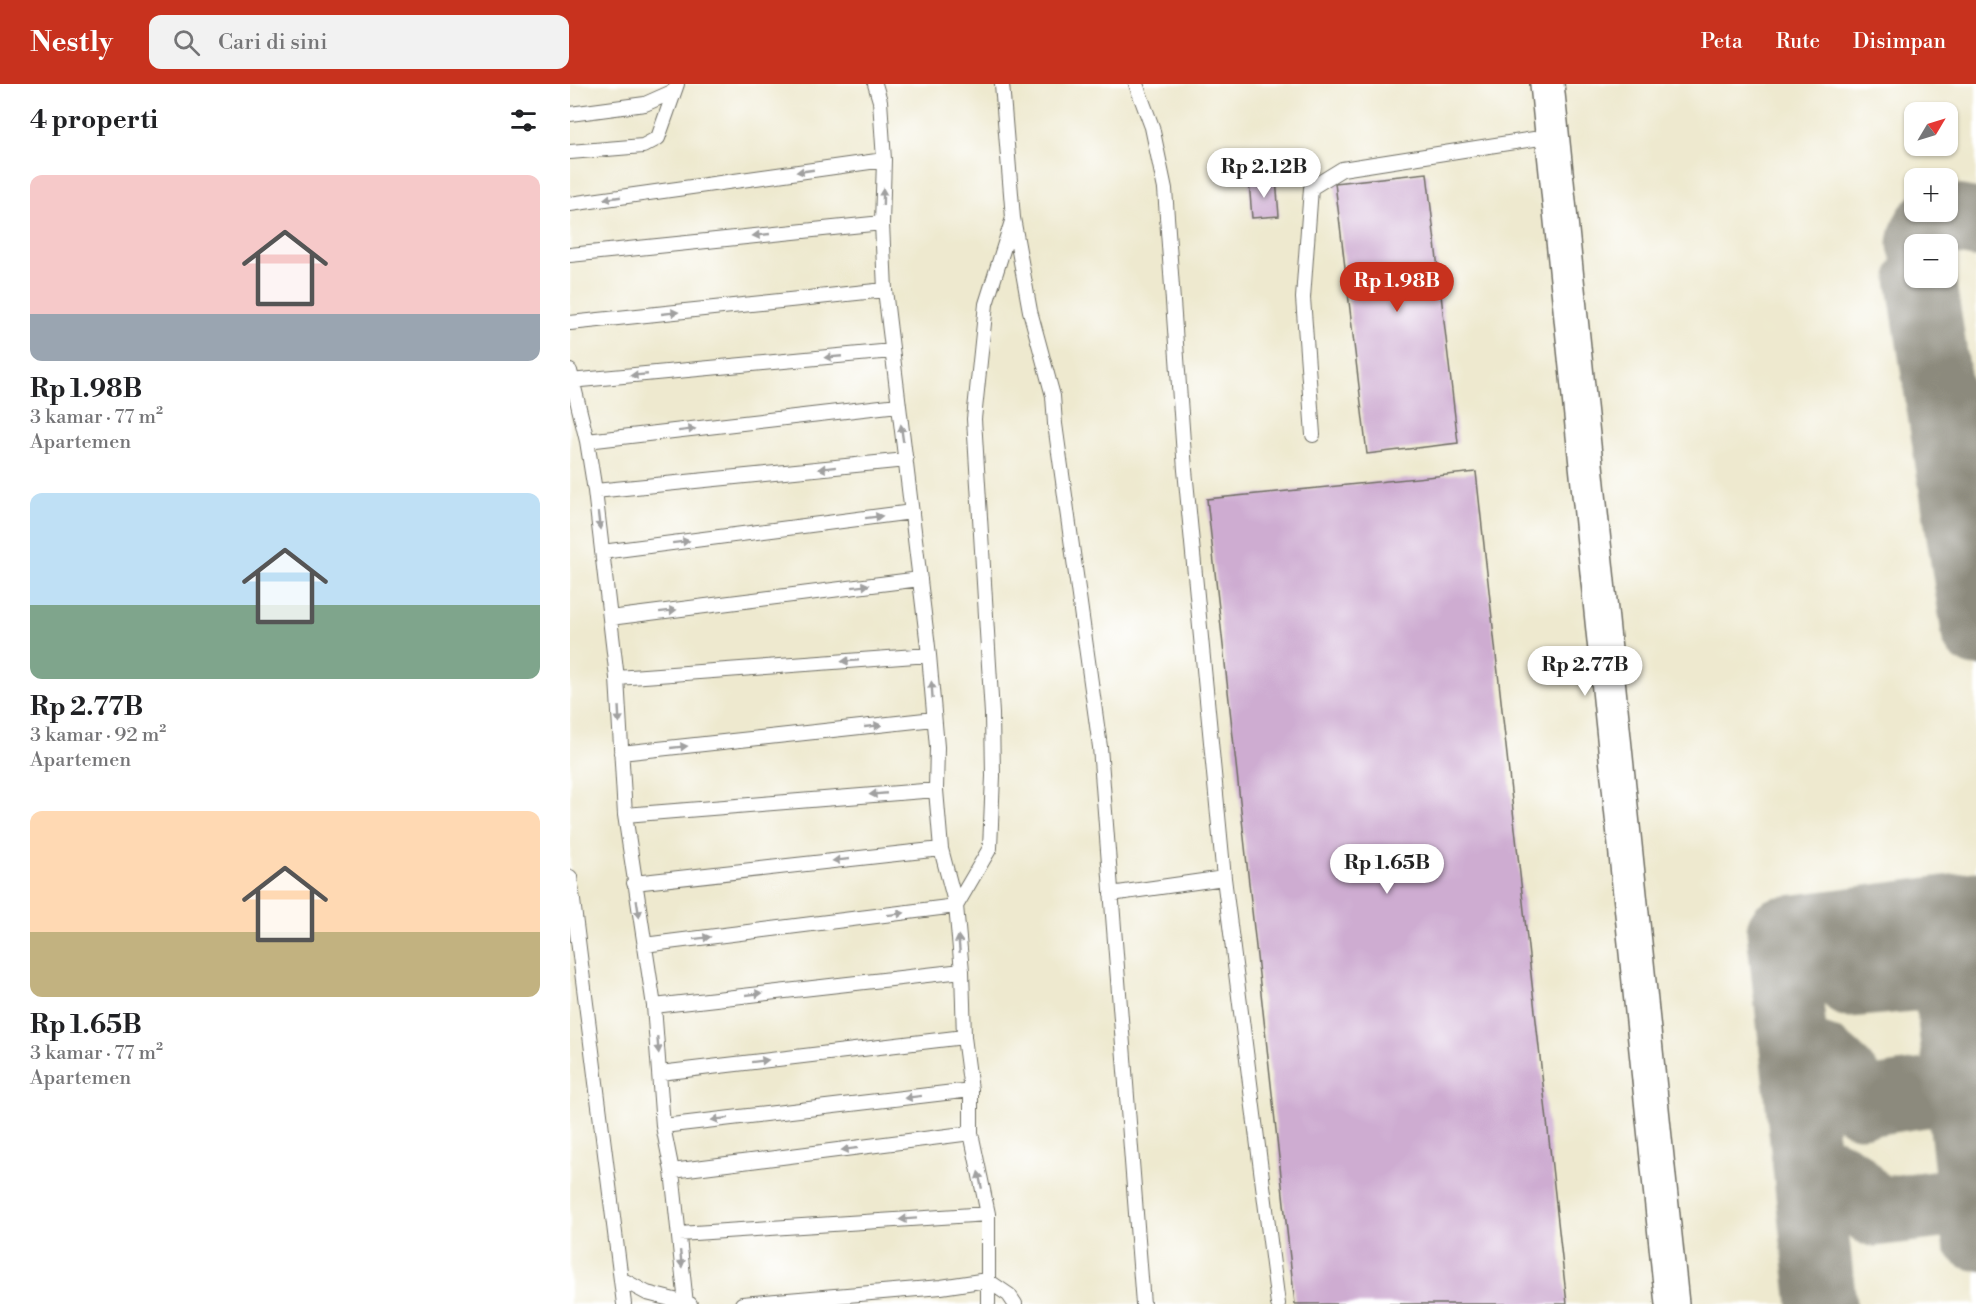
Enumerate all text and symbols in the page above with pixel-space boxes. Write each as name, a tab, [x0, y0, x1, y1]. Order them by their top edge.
search box	[149, 15, 569, 69]
text: Nestly	[30, 25, 113, 60]
icon: search	[170, 26, 203, 59]
text: Cari di sini	[218, 29, 327, 56]
text: Peta	[1701, 29, 1743, 55]
text: Rute	[1776, 29, 1820, 55]
text: Disimpan	[1853, 29, 1946, 55]
north arrow	[1904, 102, 1958, 156]
map controls	[1904, 102, 1958, 288]
text: 4 properti	[30, 104, 158, 136]
icon: filters	[507, 104, 540, 137]
pin: Rp 2.12B	[1202, 148, 1326, 199]
text: Rp 2.12B	[1221, 155, 1307, 180]
one-way arrow	[795, 167, 814, 176]
button: +	[1904, 168, 1958, 222]
one-way arrow	[878, 188, 888, 207]
one-way arrow	[602, 193, 621, 202]
icon: home	[231, 214, 339, 322]
one-way arrow	[752, 230, 771, 240]
button: −	[1904, 234, 1958, 288]
pin: Rp 1.98B	[1335, 262, 1459, 313]
text: Rp 1.98B	[1354, 269, 1440, 294]
one-way arrow	[661, 308, 680, 317]
one-way arrow	[824, 352, 843, 362]
one-way arrow	[630, 370, 649, 380]
text: Rp 1.98B	[30, 373, 142, 405]
text: 3 kamar · 77 m²	[30, 405, 163, 430]
one-way arrow	[898, 424, 907, 443]
one-way arrow	[678, 425, 697, 434]
text: Apartemen	[30, 430, 131, 455]
one-way arrow	[817, 463, 836, 473]
one-way arrow	[594, 512, 603, 531]
one-way arrow	[865, 512, 884, 521]
icon: home	[231, 532, 339, 640]
one-way arrow	[672, 537, 691, 546]
one-way arrow	[852, 582, 871, 591]
one-way arrow	[658, 606, 677, 615]
pin: Rp 2.77B	[1523, 646, 1647, 697]
text: Rp 2.77B	[1541, 653, 1629, 678]
one-way arrow	[840, 656, 859, 666]
one-way arrow	[927, 680, 936, 699]
text: Rp 2.77B	[30, 691, 143, 723]
one-way arrow	[614, 706, 624, 725]
one-way arrow	[864, 721, 883, 731]
text: 3 kamar · 92 m²	[30, 723, 166, 748]
one-way arrow	[670, 742, 689, 752]
text: Apartemen	[30, 748, 131, 773]
one-way arrow	[868, 790, 887, 799]
pin: Rp 1.65B	[1325, 844, 1449, 895]
icon: home	[231, 850, 339, 958]
text: Rp 1.65B	[1344, 851, 1430, 876]
one-way arrow	[832, 855, 851, 865]
one-way arrow	[634, 900, 643, 919]
one-way arrow	[886, 909, 905, 919]
one-way arrow	[693, 933, 712, 943]
one-way arrow	[954, 935, 964, 954]
one-way arrow	[744, 990, 763, 999]
text: Rp 1.65B	[30, 1009, 142, 1041]
one-way arrow	[653, 1035, 663, 1054]
text: 3 kamar · 77 m²	[30, 1041, 163, 1066]
one-way arrow	[751, 1056, 770, 1066]
text: Apartemen	[30, 1066, 131, 1091]
one-way arrow	[904, 1092, 923, 1101]
one-way arrow	[710, 1115, 729, 1124]
one-way arrow	[840, 1144, 859, 1153]
one-way arrow	[975, 1170, 985, 1189]
one-way arrow	[899, 1214, 918, 1223]
one-way arrow	[676, 1250, 686, 1269]

